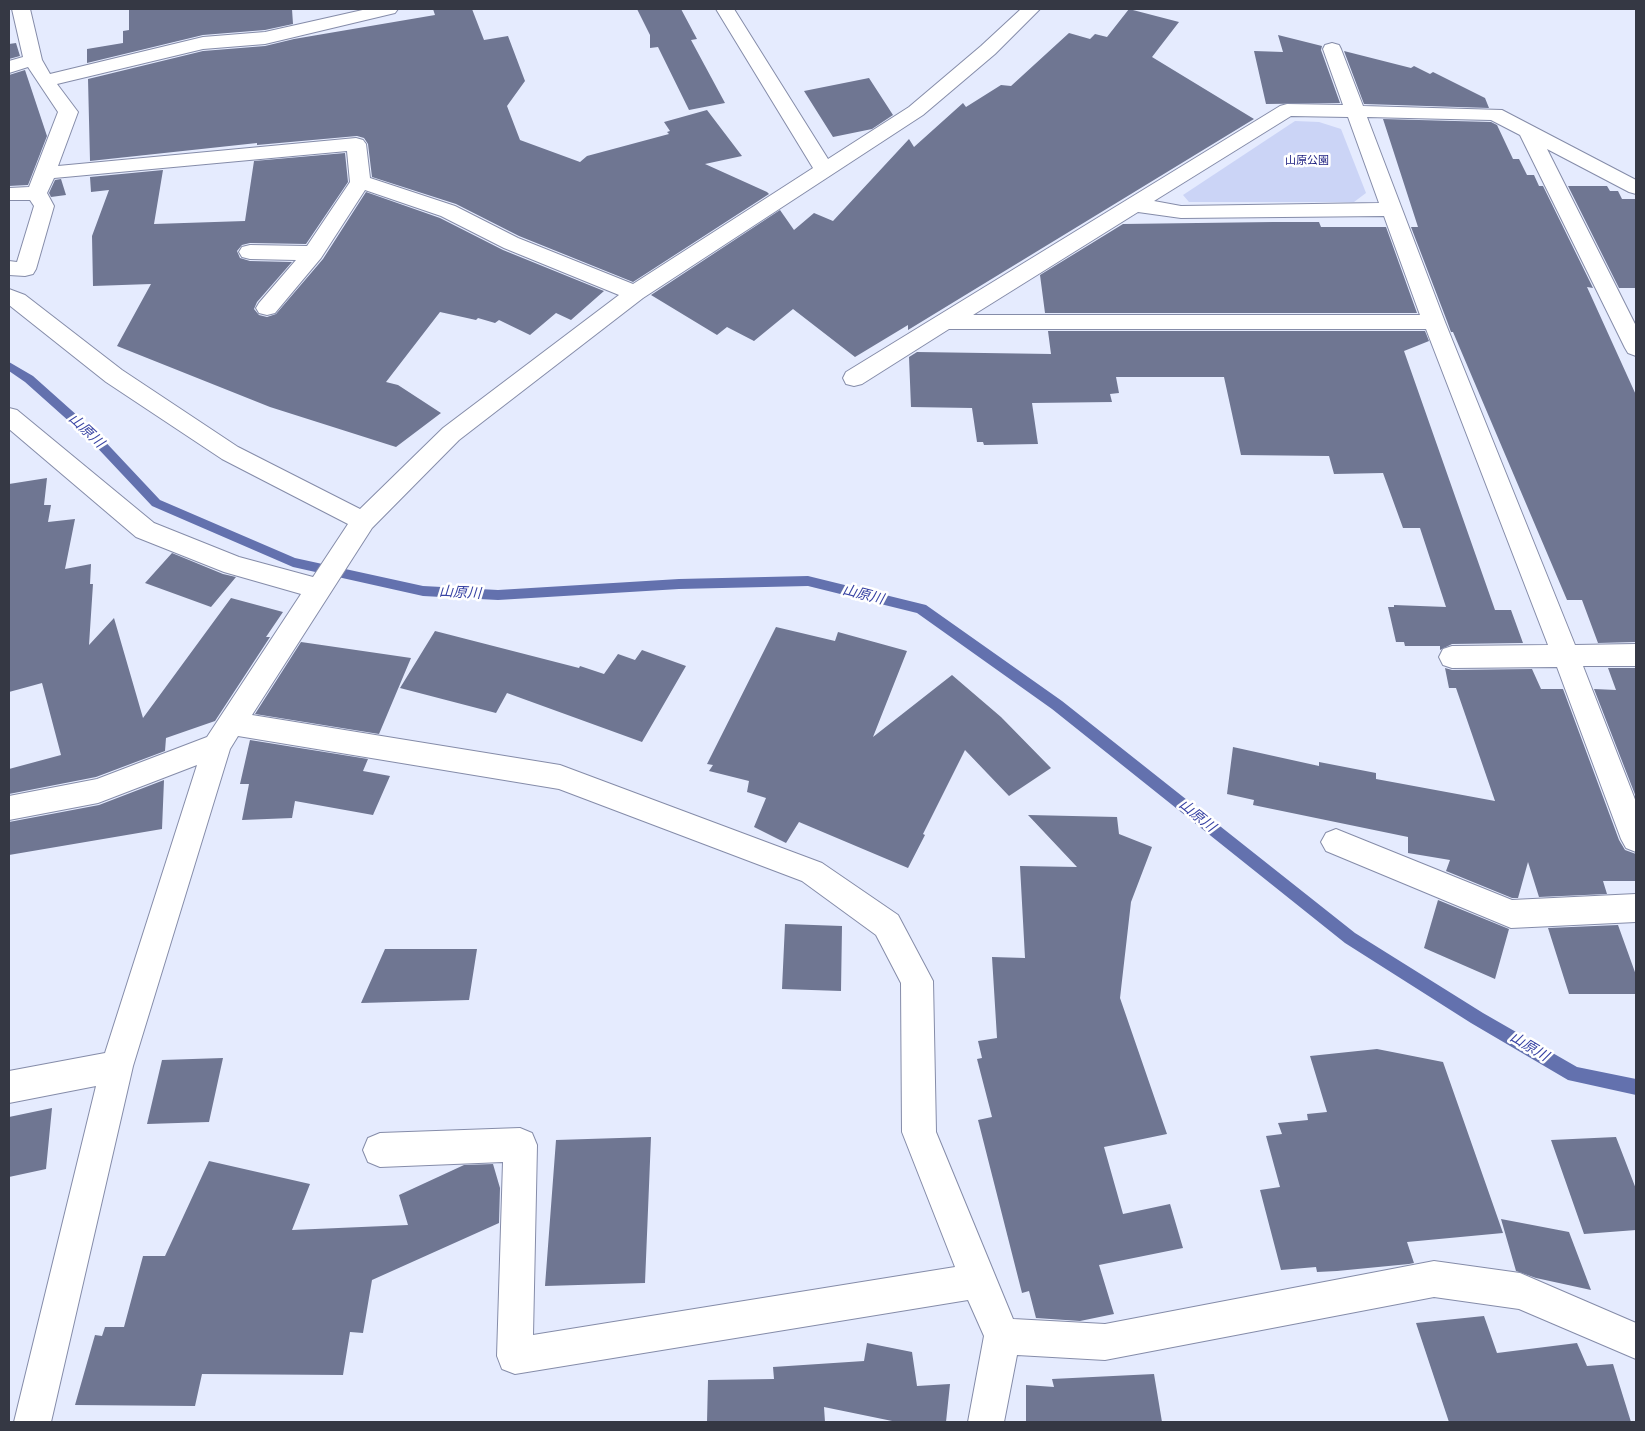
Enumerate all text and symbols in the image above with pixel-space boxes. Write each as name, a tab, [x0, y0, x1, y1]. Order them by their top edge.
park label: 山原公園	[1285, 154, 1329, 168]
water label: 山原川	[65, 411, 107, 451]
water label: 山原川	[841, 582, 885, 608]
water label: 山原川	[439, 584, 481, 602]
water label: 山原川	[1175, 796, 1219, 836]
water label: 山原川	[1507, 1029, 1551, 1065]

